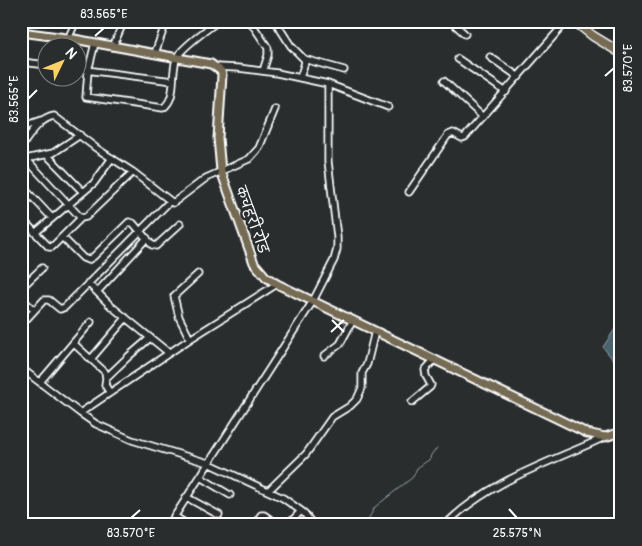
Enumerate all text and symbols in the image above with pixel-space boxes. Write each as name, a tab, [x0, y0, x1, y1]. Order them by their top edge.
text: 83.565°E	[81, 7, 127, 22]
north arrow	[38, 38, 88, 88]
text: N	[62, 44, 81, 63]
text: 83.570°E	[621, 44, 636, 92]
text: 83.565°E	[7, 76, 22, 122]
street label: कचहरी रोड	[232, 182, 275, 256]
text: 83.570°E	[107, 526, 155, 541]
text: 25.575°N	[493, 526, 541, 541]

